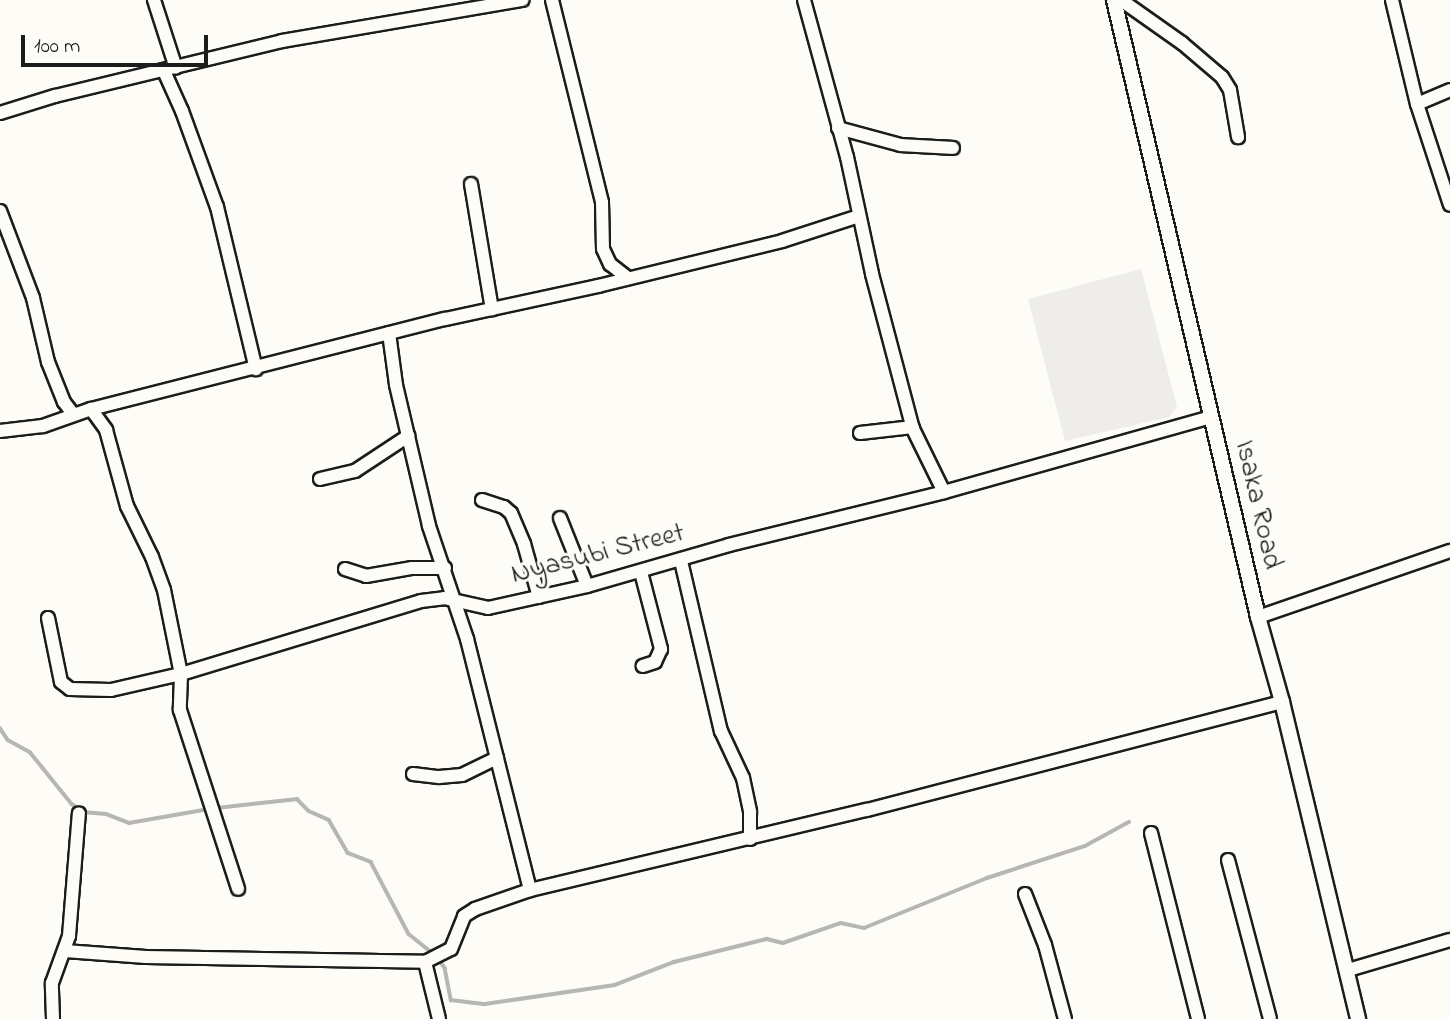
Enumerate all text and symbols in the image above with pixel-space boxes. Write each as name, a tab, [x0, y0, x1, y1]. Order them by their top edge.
scale bar	[24, 21, 212, 65]
text: 100 m	[34, 32, 80, 62]
street label: Isaka Road	[1226, 437, 1288, 573]
street label: Nyasubi Street	[508, 517, 688, 593]

